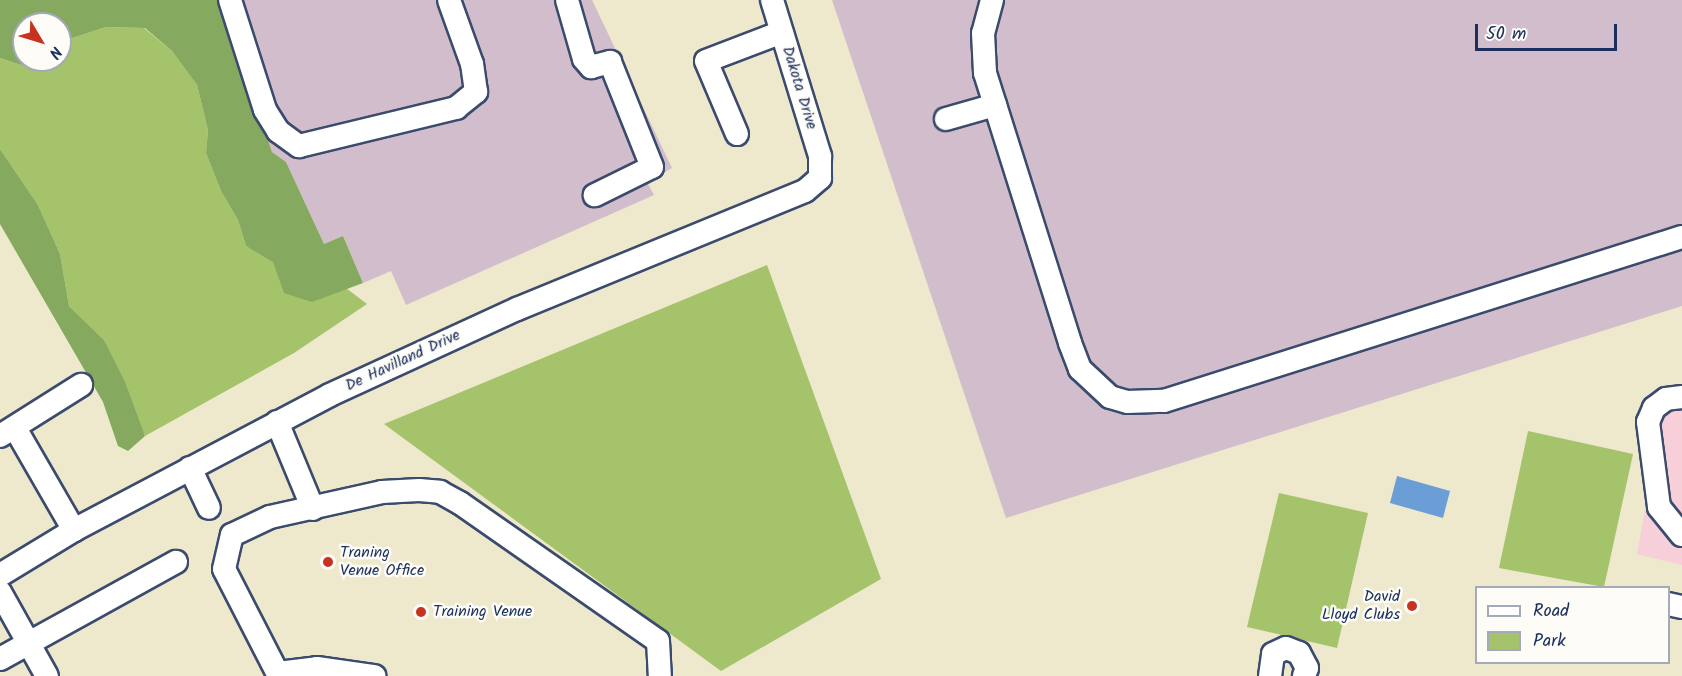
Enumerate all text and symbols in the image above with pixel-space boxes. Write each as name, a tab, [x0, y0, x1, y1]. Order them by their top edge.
north arrow	[12, 12, 72, 72]
scale bar	[1478, 12, 1620, 50]
text: 50 m	[1486, 20, 1526, 49]
text: N	[42, 40, 68, 64]
street label: Dakota Drive	[777, 44, 821, 132]
street label: De Havilland Drive	[343, 326, 463, 396]
place label: Traning Venue Office	[340, 543, 424, 581]
marker: Traning Venue Office	[321, 555, 335, 569]
legend	[1475, 586, 1670, 664]
place label: David Lloyd Clubs	[1322, 587, 1400, 625]
text: Road	[1533, 597, 1569, 626]
marker: David Lloyd Clubs	[1405, 599, 1419, 613]
place label: Training Venue	[433, 602, 532, 622]
marker: Training Venue	[414, 605, 428, 619]
text: Park	[1533, 627, 1566, 656]

